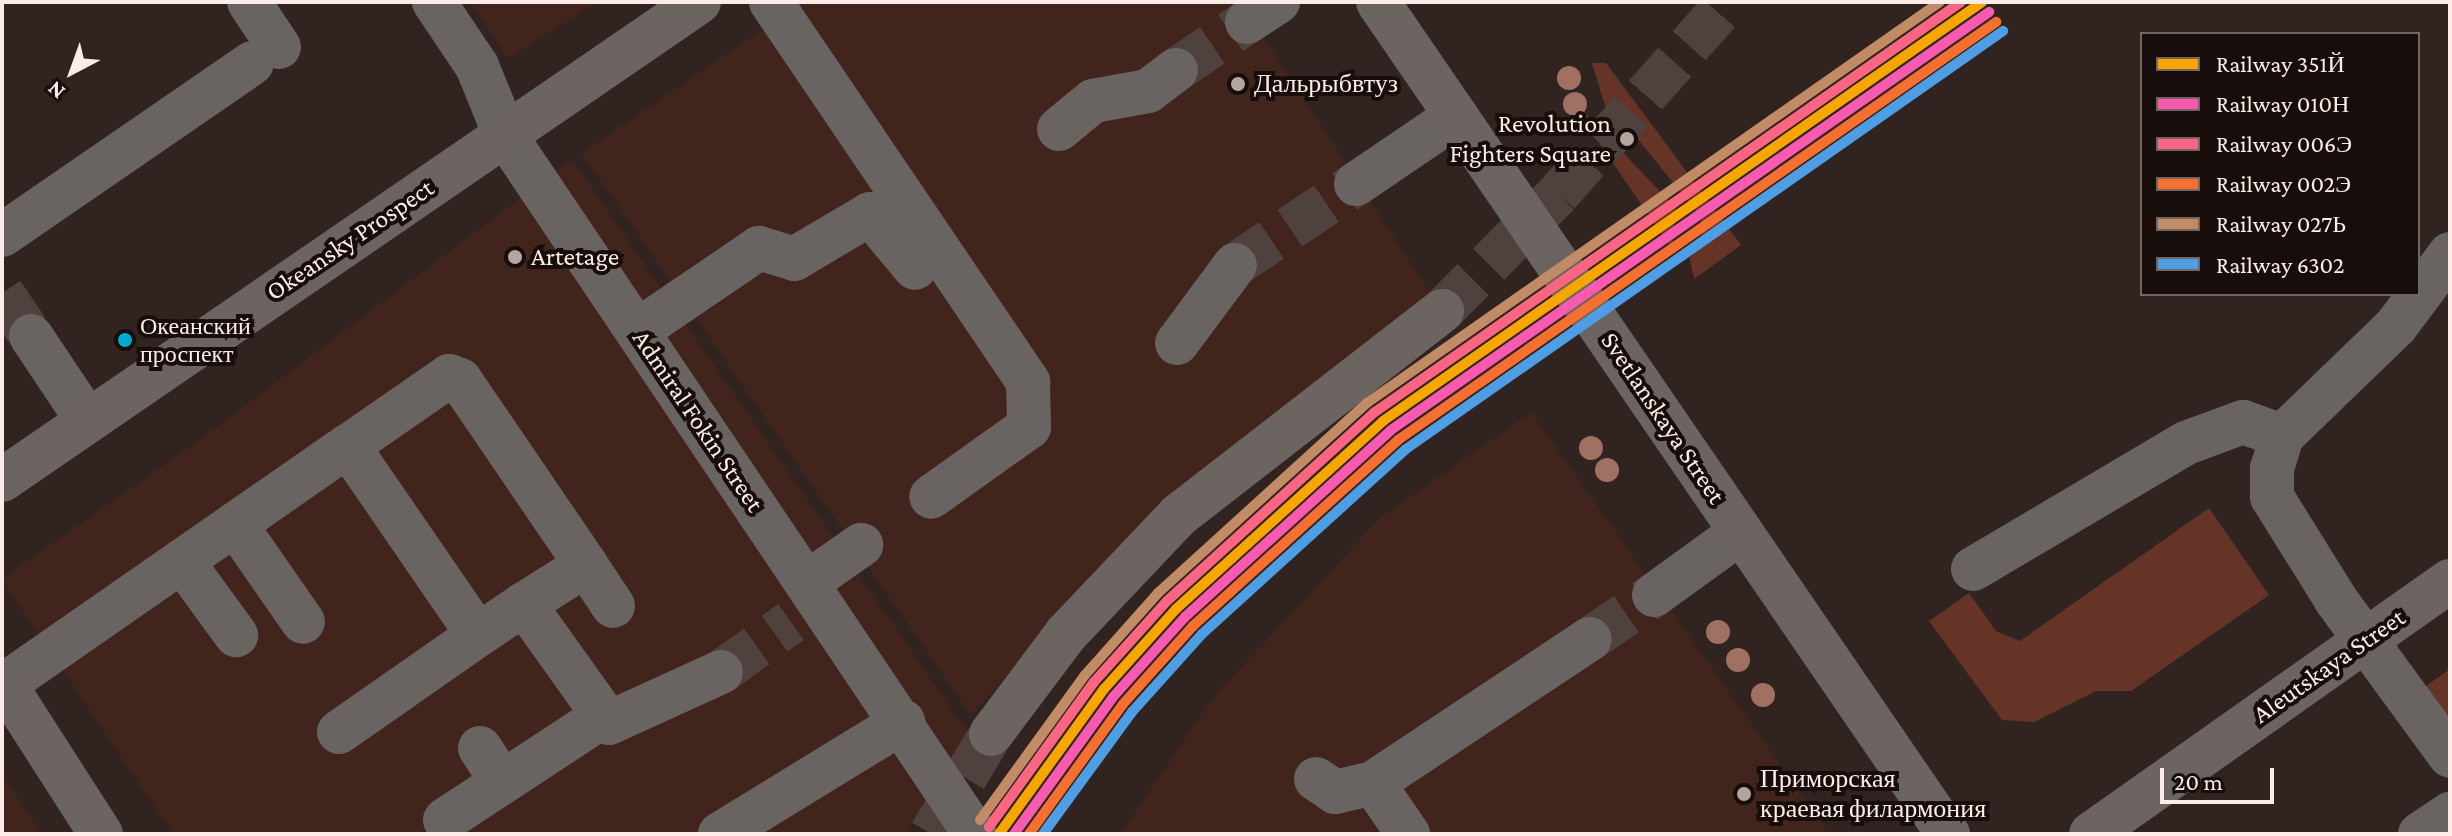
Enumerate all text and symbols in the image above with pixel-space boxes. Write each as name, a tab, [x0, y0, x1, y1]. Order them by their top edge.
north arrow	[32, 32, 112, 112]
legend	[2140, 32, 2420, 296]
text: Railway 351Й	[2216, 50, 2345, 77]
place label: Дальрыбвтуз	[1254, 68, 1398, 100]
marker: Дальрыбвтуз	[1229, 75, 1247, 93]
text: N	[42, 76, 70, 105]
text: Railway 010Н	[2216, 90, 2349, 117]
place label: Revolution Fighters Square	[1450, 108, 1611, 170]
marker: Revolution Fighters Square	[1618, 130, 1636, 148]
text: Railway 006Э	[2216, 130, 2352, 157]
text: Railway 002Э	[2216, 170, 2351, 197]
street label: Okeansky Prospect	[260, 172, 440, 308]
text: Railway 027Ь	[2216, 210, 2346, 237]
place label: Artetage	[531, 241, 619, 273]
marker: Artetage	[506, 248, 524, 266]
text: Railway 6302	[2216, 251, 2344, 278]
place label: Океанский проспект	[140, 312, 251, 368]
street label: Admiral Fokin Street	[626, 324, 770, 518]
street label: Svetlanskaya Street	[1594, 326, 1732, 510]
marker: Океанский проспект	[117, 332, 133, 348]
street label: Aleutskaya Street	[2247, 602, 2411, 730]
scale bar	[2164, 752, 2278, 802]
place label: Приморская краевая филармония	[1760, 763, 1986, 824]
text: 20 m	[2174, 768, 2223, 795]
marker: Приморская краевая филармония	[1735, 785, 1753, 803]

